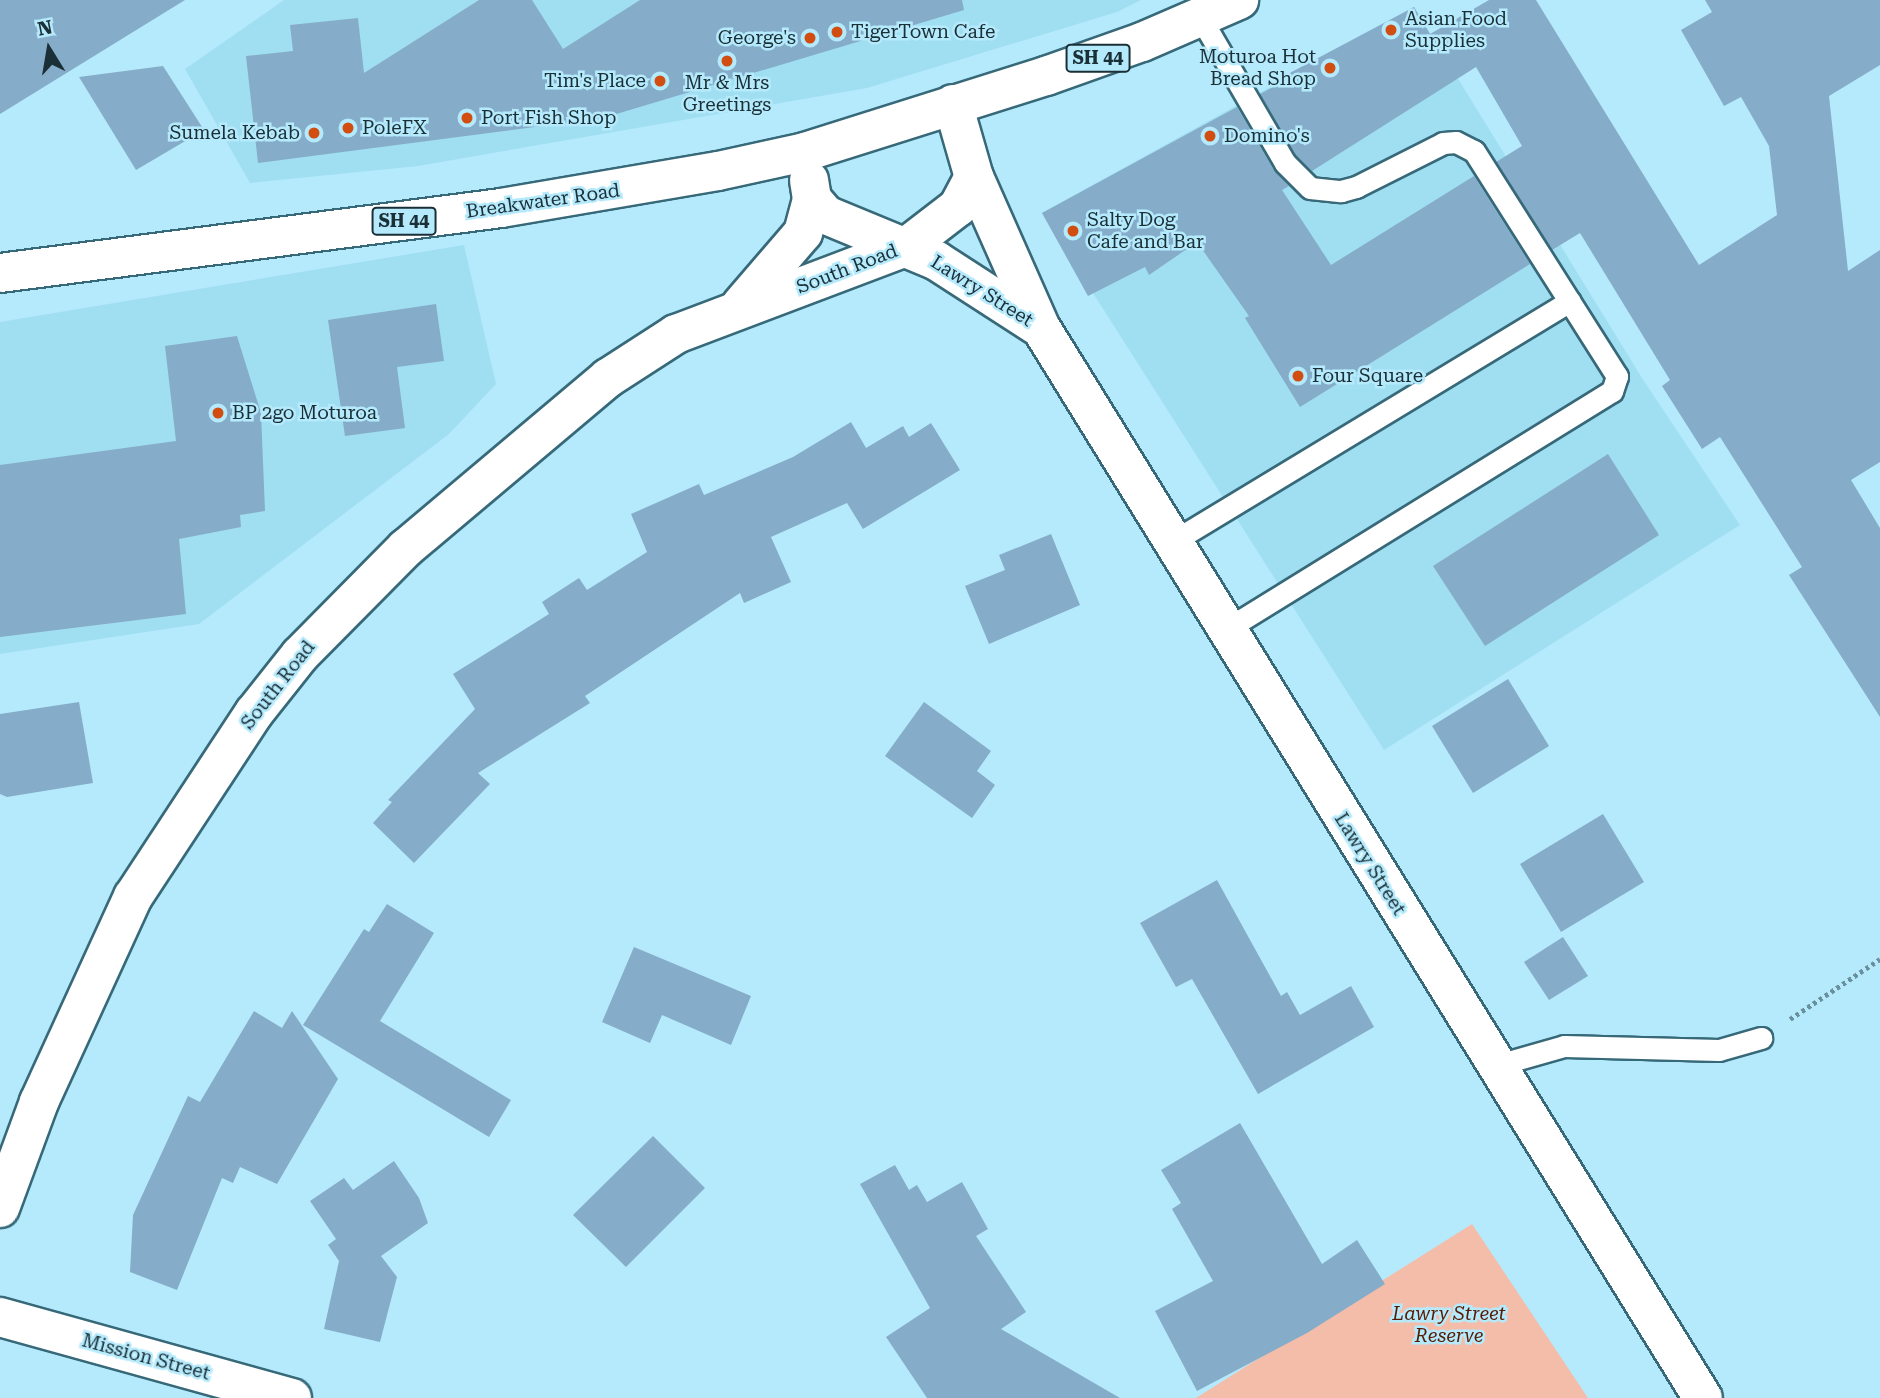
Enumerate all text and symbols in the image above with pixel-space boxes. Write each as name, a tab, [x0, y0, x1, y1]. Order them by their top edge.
place label: Asian Food Supplies	[1405, 8, 1507, 52]
north arrow	[14, 14, 84, 84]
text: N	[36, 15, 54, 41]
place label: TigerTown Cafe	[851, 21, 996, 43]
marker: Asian Food Supplies	[1383, 22, 1399, 38]
marker: TigerTown Cafe	[829, 24, 845, 40]
place label: George's	[718, 27, 796, 49]
marker: George's	[802, 30, 818, 46]
road number: SH 44	[1065, 44, 1131, 72]
place label: Moturoa Hot Bread Shop	[1199, 46, 1316, 90]
marker: Mr & Mrs Greetings	[719, 53, 735, 69]
marker: Moturoa Hot Bread Shop	[1322, 60, 1338, 76]
place label: Tim's Place	[544, 70, 646, 92]
place label: Mr & Mrs Greetings	[683, 72, 771, 116]
marker: Tim's Place	[652, 73, 668, 89]
place label: Port Fish Shop	[481, 107, 616, 129]
marker: Port Fish Shop	[459, 110, 475, 126]
place label: PoleFX	[362, 117, 427, 139]
marker: PoleFX	[340, 120, 356, 136]
place label: Sumela Kebab	[169, 122, 300, 144]
marker: Sumela Kebab	[306, 125, 322, 141]
place label: Domino's	[1224, 125, 1310, 147]
marker: Domino's	[1202, 128, 1218, 144]
street label: Breakwater Road	[465, 179, 621, 223]
road number: SH 44	[371, 206, 437, 236]
place label: Salty Dog Cafe and Bar	[1087, 209, 1204, 253]
marker: Salty Dog Cafe and Bar	[1065, 223, 1081, 239]
street label: South Road	[793, 239, 901, 299]
street label: Lawry Street	[927, 251, 1037, 331]
place label: Four Square	[1312, 365, 1423, 387]
marker: Four Square	[1290, 368, 1306, 384]
place label: BP 2go Moturoa	[232, 402, 377, 424]
marker: BP 2go Moturoa	[210, 405, 226, 421]
street label: South Road	[236, 636, 320, 734]
street label: Lawry Street	[1330, 809, 1410, 919]
park label: Lawry Street Reserve	[1392, 1303, 1506, 1347]
street label: Mission Street	[80, 1329, 212, 1385]

